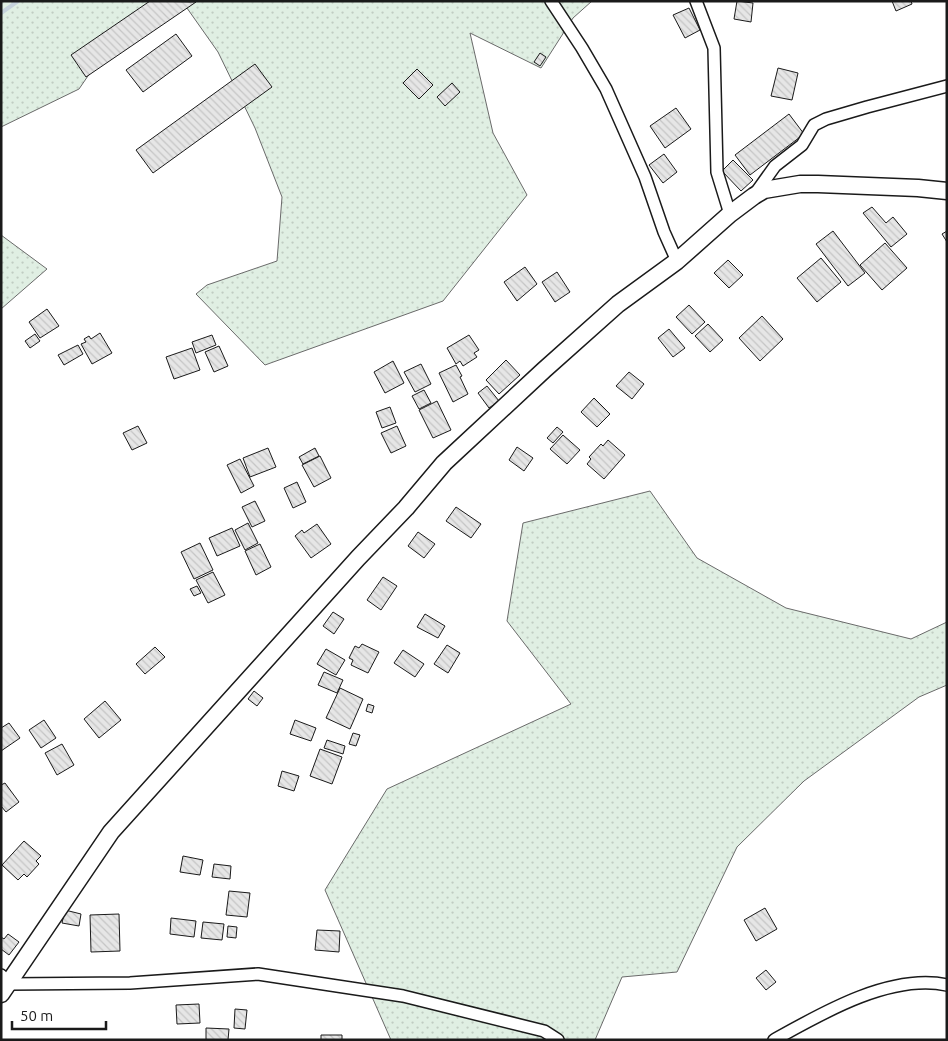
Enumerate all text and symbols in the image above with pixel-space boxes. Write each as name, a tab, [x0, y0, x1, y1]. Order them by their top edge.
scale bar	[12, 998, 106, 1030]
text: 50 m	[20, 1007, 53, 1024]

